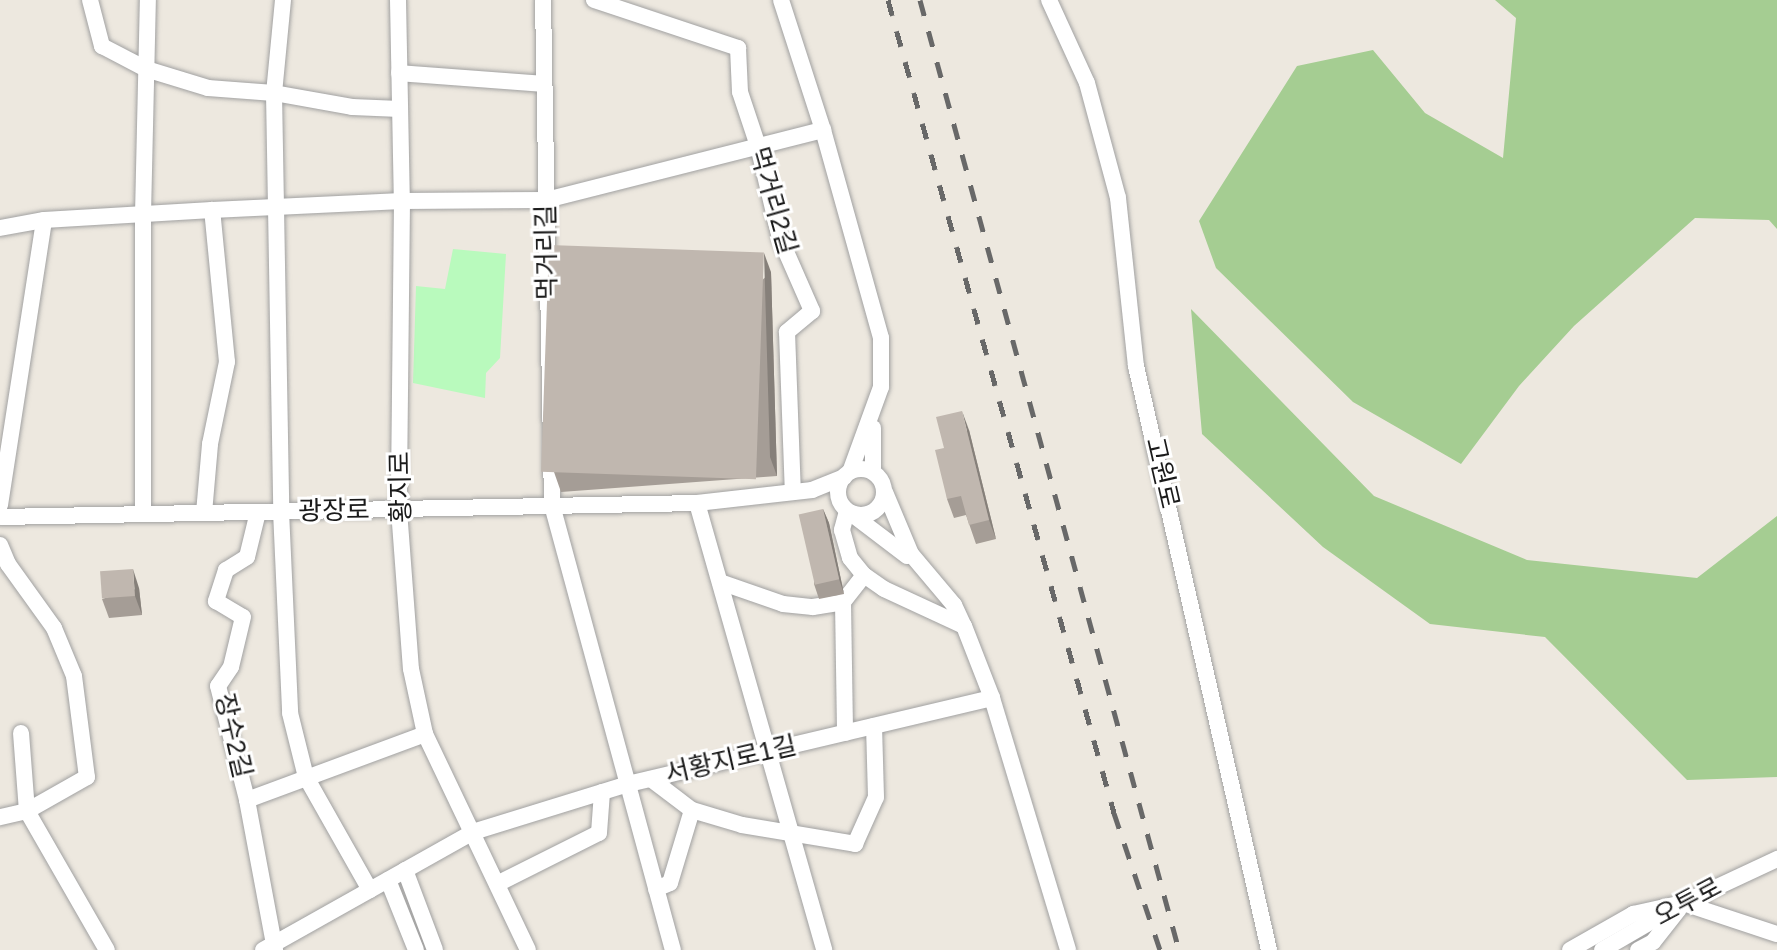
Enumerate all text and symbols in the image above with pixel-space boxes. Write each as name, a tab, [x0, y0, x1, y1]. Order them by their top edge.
street label: 먹거리2길	[743, 144, 803, 258]
street label: 먹거리길	[531, 204, 563, 300]
street label: 고원로	[1139, 435, 1185, 511]
street label: 황지로	[385, 451, 417, 523]
street label: 광장로	[298, 495, 370, 527]
street label: 장수2길	[208, 690, 258, 782]
street label: 서황지로1길	[662, 730, 800, 790]
street label: 오투로	[1649, 871, 1727, 933]

